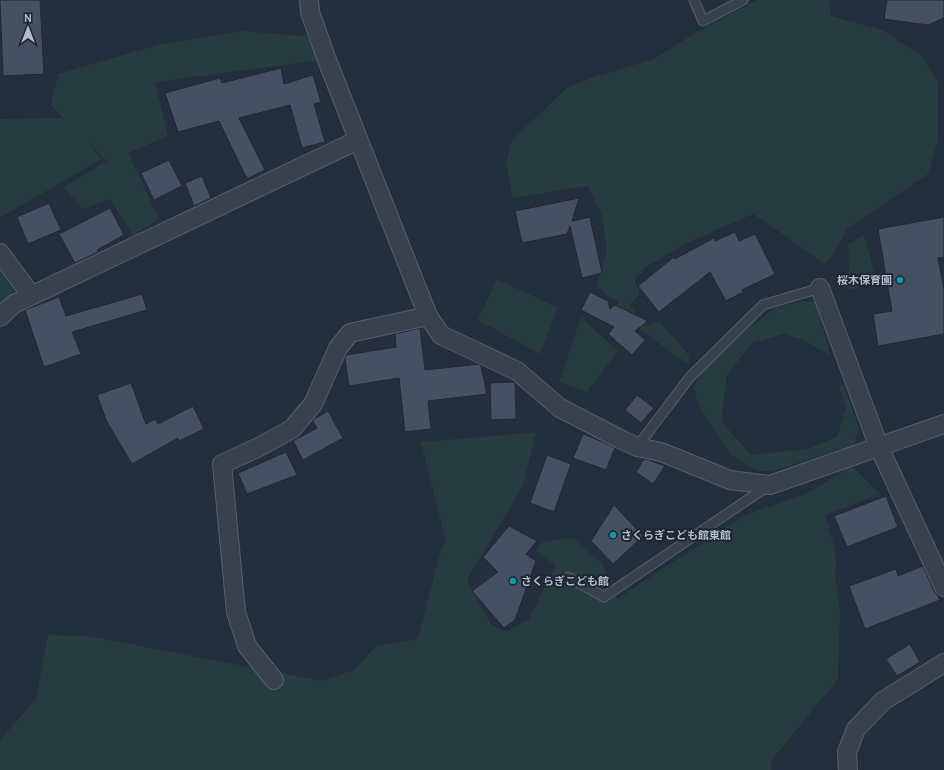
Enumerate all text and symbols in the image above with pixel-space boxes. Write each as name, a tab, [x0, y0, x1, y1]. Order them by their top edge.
north arrow	[8, 8, 48, 48]
text: N	[24, 12, 32, 26]
place label: 桜木保育園	[837, 274, 892, 288]
marker: 桜木保育園	[895, 275, 905, 285]
place label: さくらぎこども館東館	[621, 529, 731, 543]
marker: さくらぎこども館東館	[608, 530, 618, 540]
place label: さくらぎこども館	[521, 575, 609, 589]
marker: さくらぎこども館	[508, 576, 518, 586]

